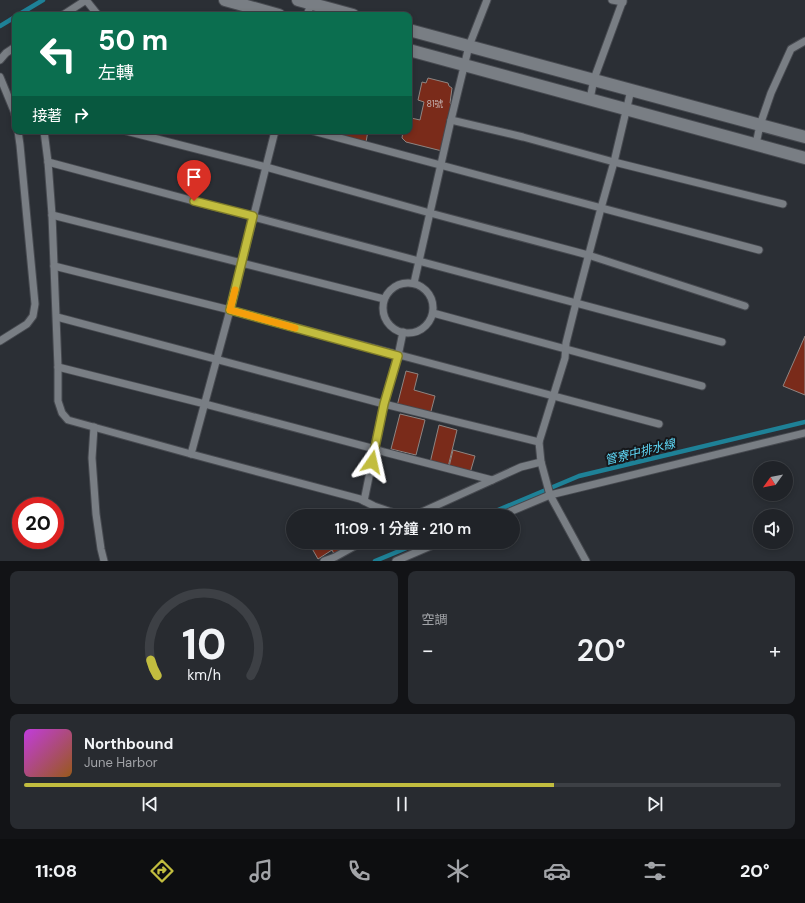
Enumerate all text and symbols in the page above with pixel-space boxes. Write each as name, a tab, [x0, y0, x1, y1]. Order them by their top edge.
text: 50 m	[98, 22, 168, 59]
icon: left	[32, 28, 84, 80]
text: 左轉	[98, 61, 134, 85]
house number: 81號	[426, 98, 444, 110]
icon: right	[70, 104, 92, 126]
text: 接著	[32, 106, 62, 126]
pin	[177, 160, 211, 201]
icon: arrive	[183, 166, 205, 188]
water label: 管寮中排水線	[603, 435, 679, 468]
position arrow	[351, 441, 393, 483]
north arrow	[753, 461, 793, 501]
map controls	[753, 461, 793, 549]
speed limit sign: 20	[12, 497, 64, 549]
button: sound	[753, 509, 793, 549]
text: 11:09 · 1 分鐘 · 210 m	[335, 519, 471, 539]
text: 空調	[422, 611, 448, 628]
text: 10	[182, 617, 226, 671]
text: 20°	[577, 631, 626, 670]
text: −	[422, 636, 434, 665]
text: +	[769, 636, 781, 665]
text: km/h	[187, 665, 221, 683]
text: Northbound	[84, 734, 173, 754]
text: June Harbor	[84, 754, 158, 771]
icon: previous	[139, 793, 161, 815]
icon: pause	[391, 793, 413, 815]
icon: next	[644, 793, 666, 815]
icon: directions	[148, 857, 176, 885]
icon: music	[247, 857, 275, 885]
icon: phone	[345, 857, 373, 885]
icon: climate	[444, 857, 472, 885]
icon: car	[543, 857, 571, 885]
icon: filters	[641, 857, 669, 885]
text: 11:08	[35, 859, 77, 883]
text: 20°	[740, 859, 770, 883]

